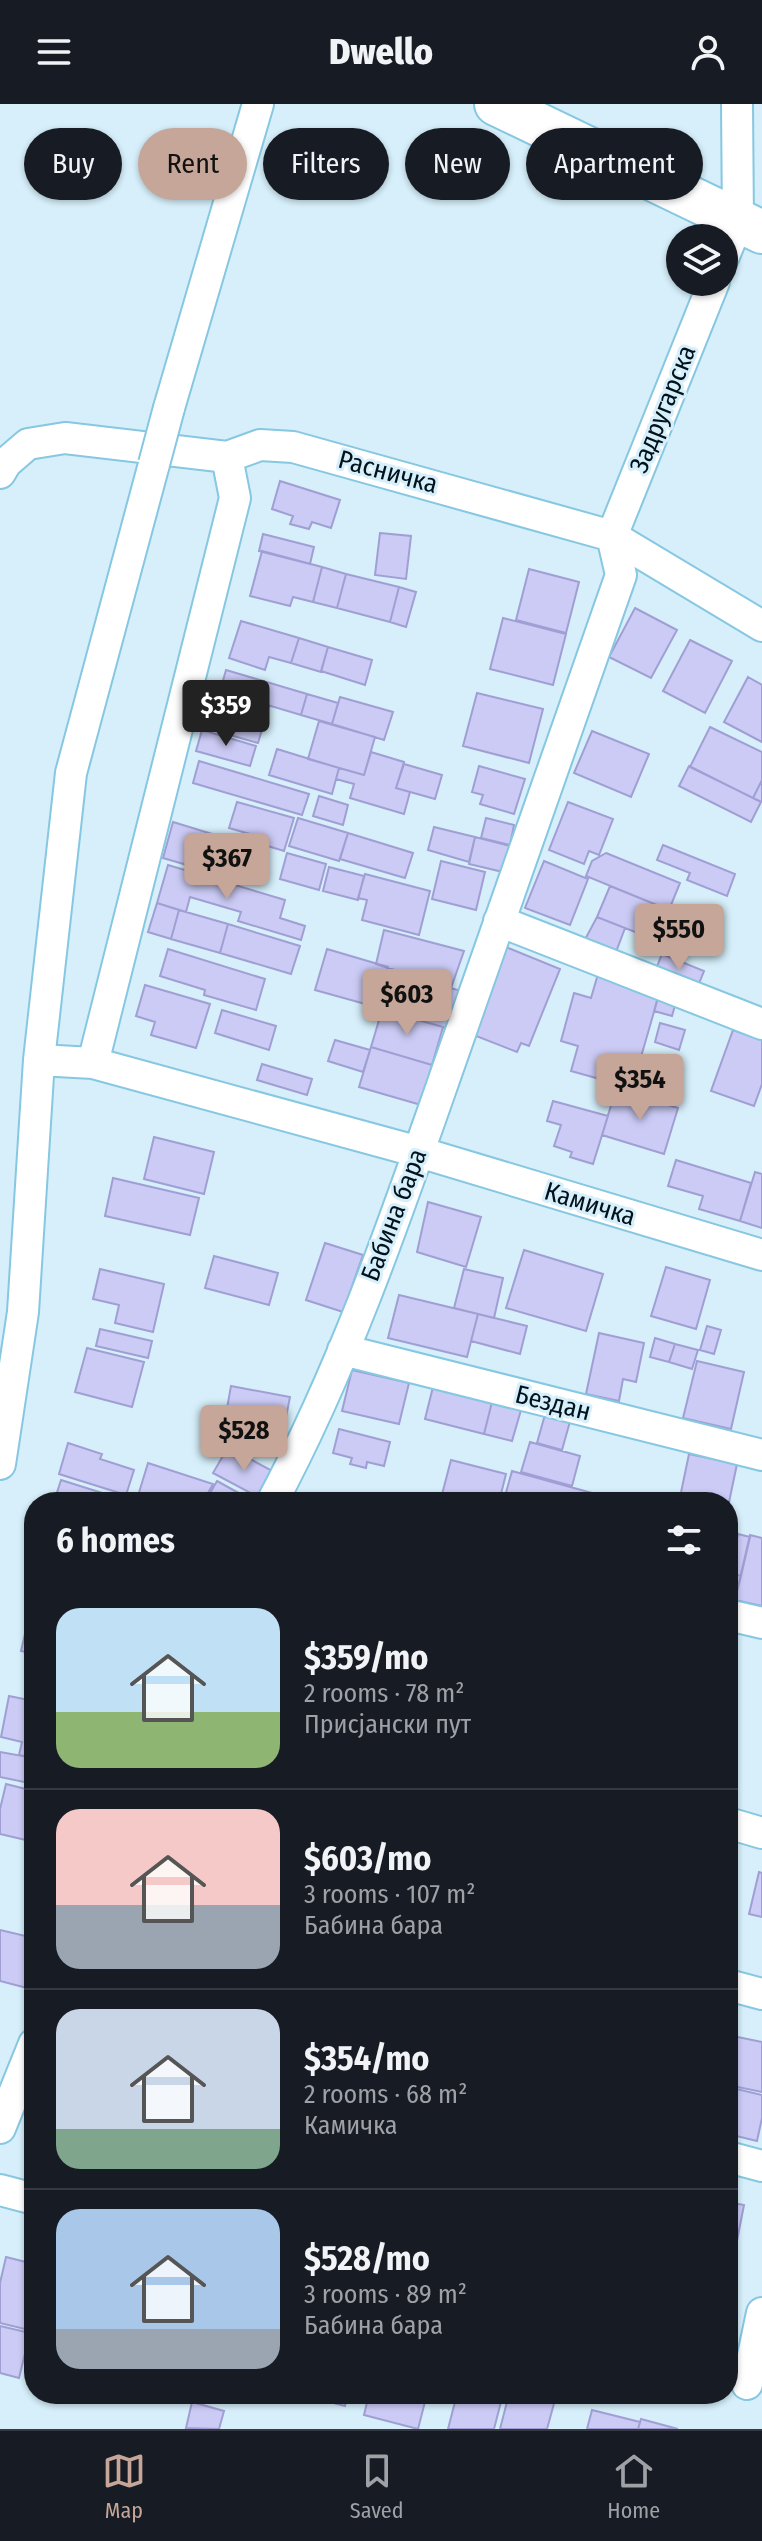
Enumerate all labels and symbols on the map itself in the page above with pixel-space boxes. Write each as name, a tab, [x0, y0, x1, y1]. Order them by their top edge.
street label: Задругарска	[623, 341, 703, 477]
street label: Расничка	[335, 444, 441, 500]
pin: $359	[179, 680, 273, 748]
pin: $367	[180, 833, 274, 901]
pin: $550	[632, 904, 726, 972]
pin: $603	[360, 969, 454, 1037]
pin: $354	[593, 1054, 687, 1122]
street label: Бабина бара	[355, 1145, 433, 1285]
street label: Камичка	[541, 1175, 639, 1233]
street label: Бездан	[512, 1379, 594, 1427]
pin: $528	[197, 1405, 291, 1473]

